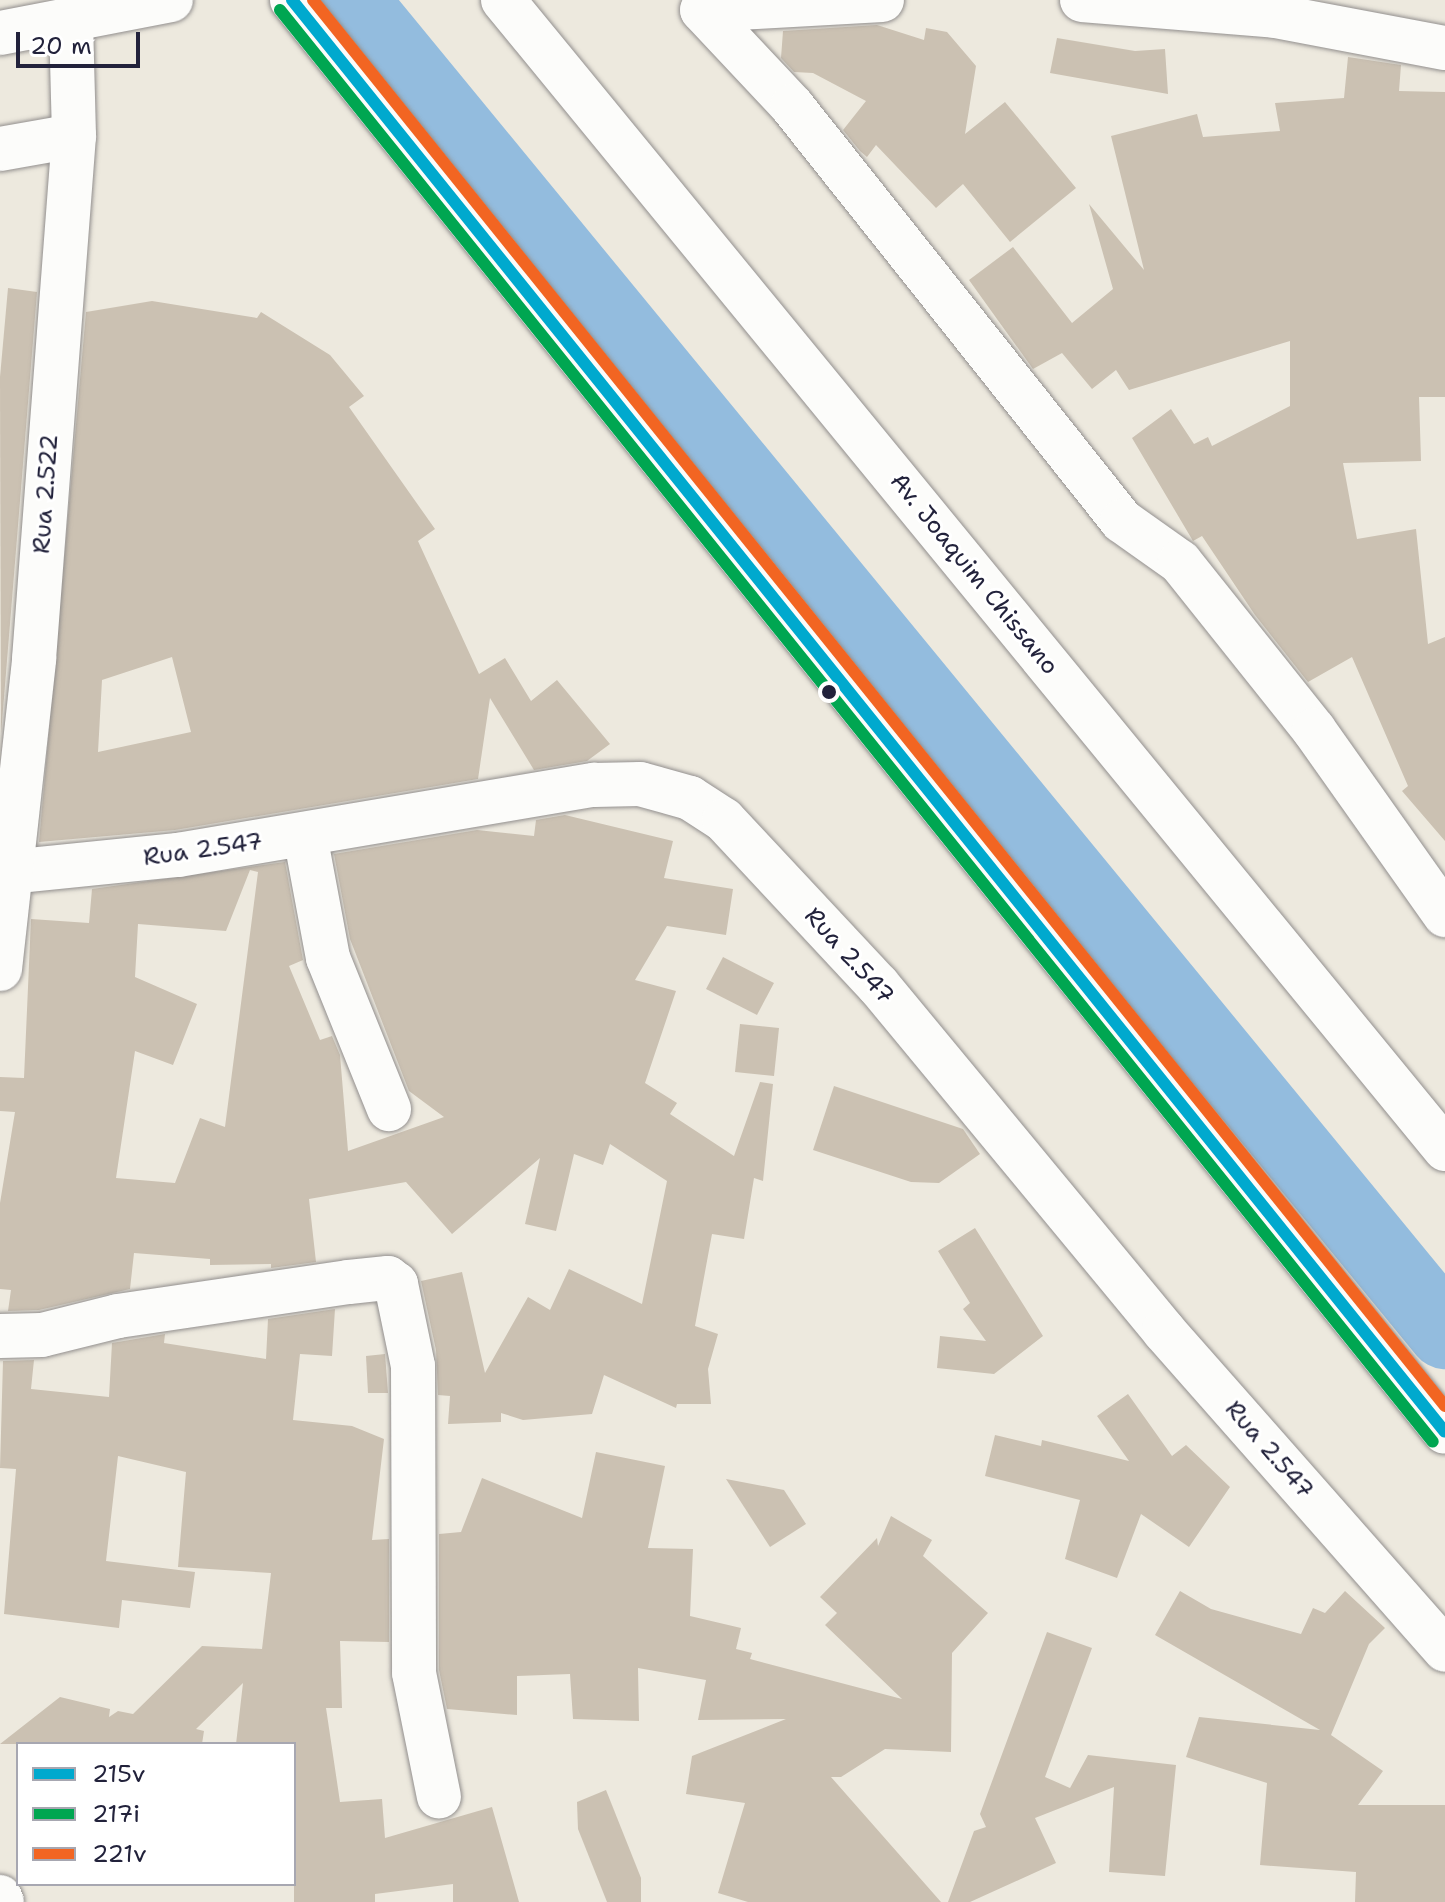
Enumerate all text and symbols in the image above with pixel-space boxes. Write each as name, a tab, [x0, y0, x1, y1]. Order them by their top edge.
scale bar	[20, 16, 144, 66]
text: 20 m	[30, 30, 92, 62]
street label: Rua 2.522	[27, 433, 65, 555]
street label: Av. Joaquim Chissano	[884, 467, 1064, 681]
unlabelled marker	[821, 684, 837, 700]
street label: Rua 2.547	[142, 827, 264, 873]
street label: Rua 2.547	[798, 902, 900, 1010]
street label: Rua 2.547	[1219, 1395, 1319, 1505]
legend	[16, 1742, 296, 1886]
text: 215v	[92, 1758, 145, 1790]
text: 217i	[92, 1798, 140, 1830]
text: 221v	[92, 1838, 147, 1870]

